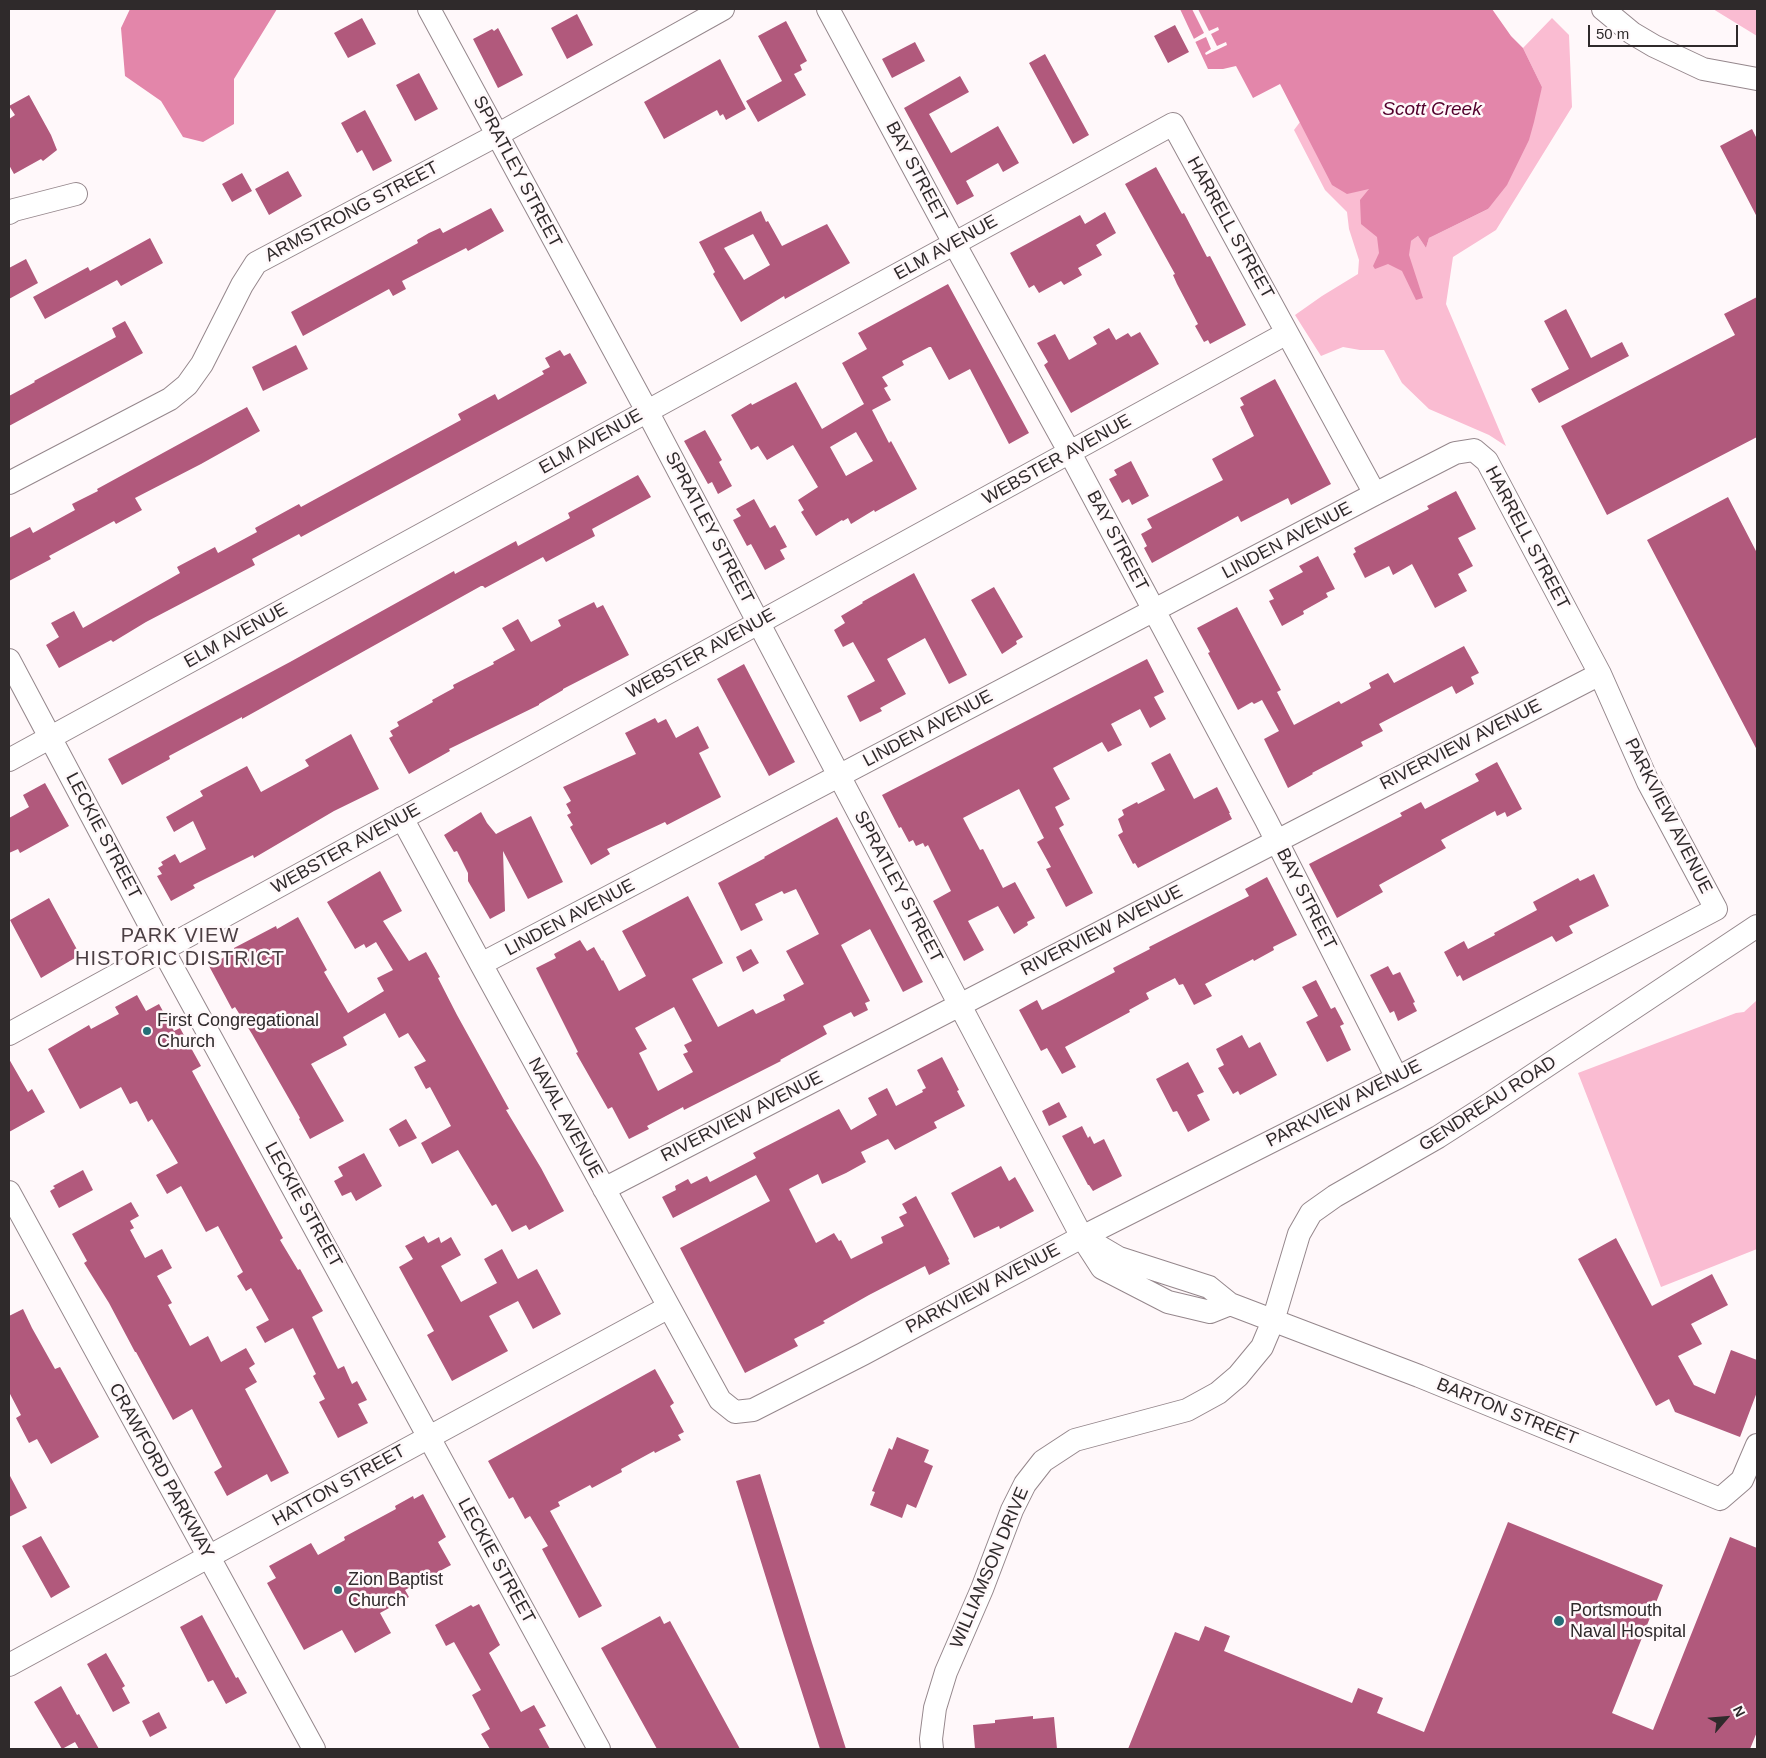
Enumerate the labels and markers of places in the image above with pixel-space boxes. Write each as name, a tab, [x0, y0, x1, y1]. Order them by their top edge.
place label: First Congregational Church	[157, 1010, 319, 1052]
marker: First Congregational Church	[141, 1025, 153, 1037]
place label: Zion Baptist Church	[348, 1569, 443, 1612]
marker: Zion Baptist Church	[332, 1584, 344, 1596]
place label: Portsmouth Naval Hospital	[1570, 1600, 1686, 1642]
marker: Portsmouth Naval Hospital	[1552, 1614, 1566, 1628]

